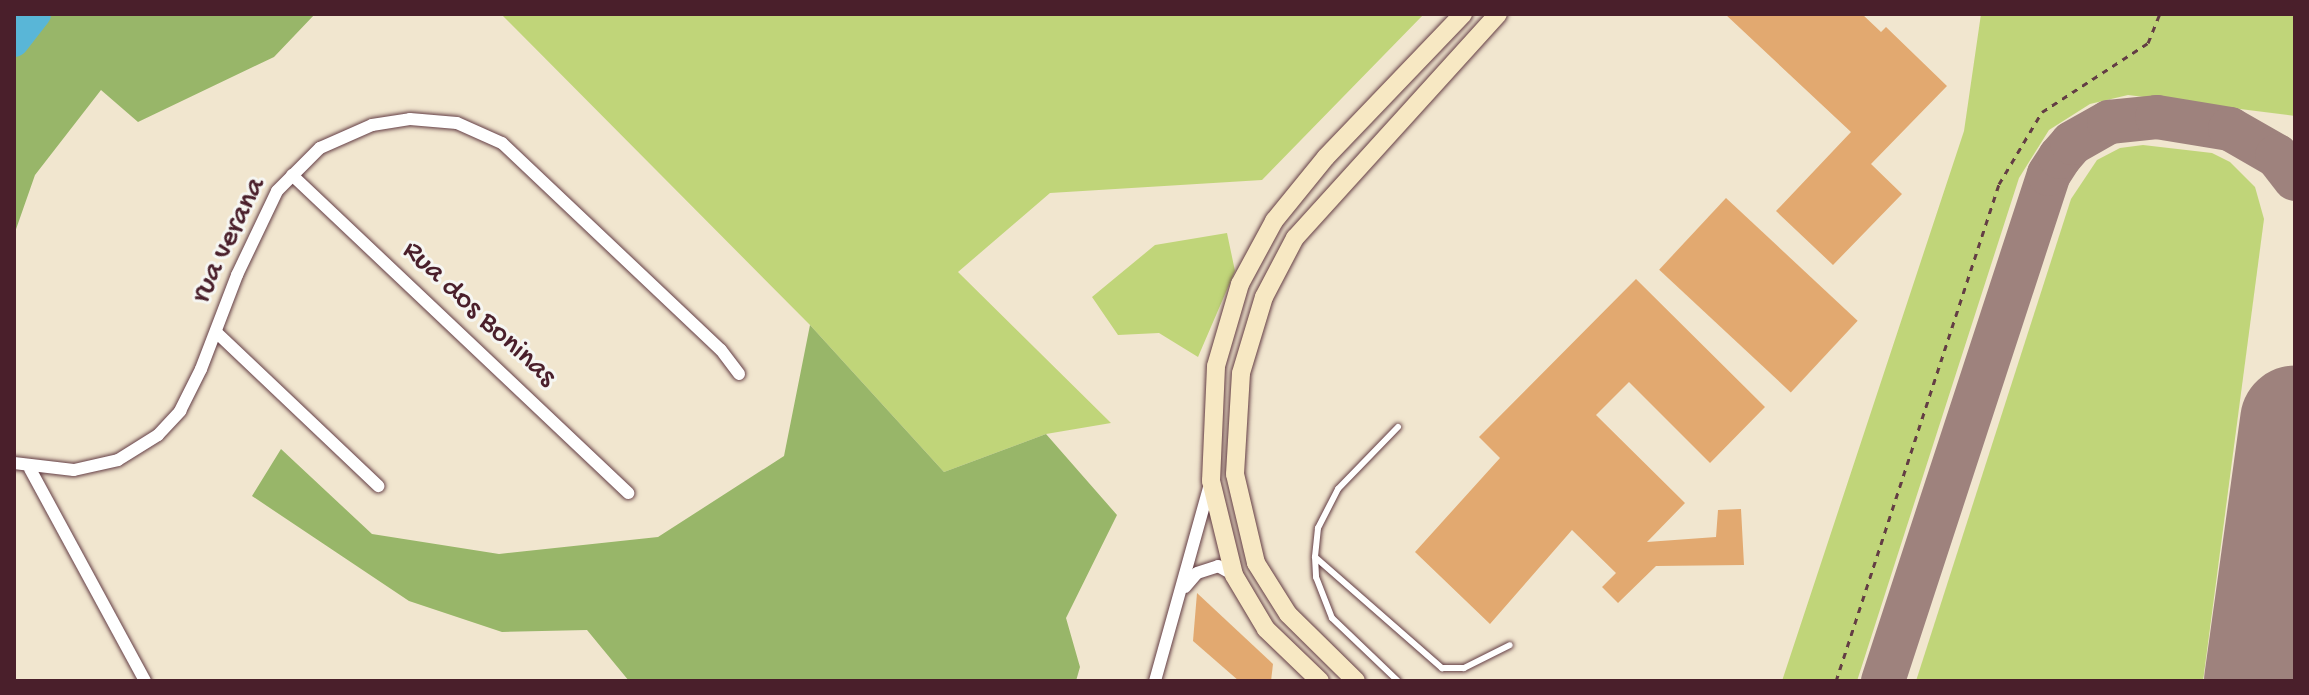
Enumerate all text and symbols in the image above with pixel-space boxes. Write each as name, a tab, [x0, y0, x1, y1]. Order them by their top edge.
street label: rua verana	[184, 172, 276, 310]
street label: Rua dos Boninas	[393, 234, 563, 396]

